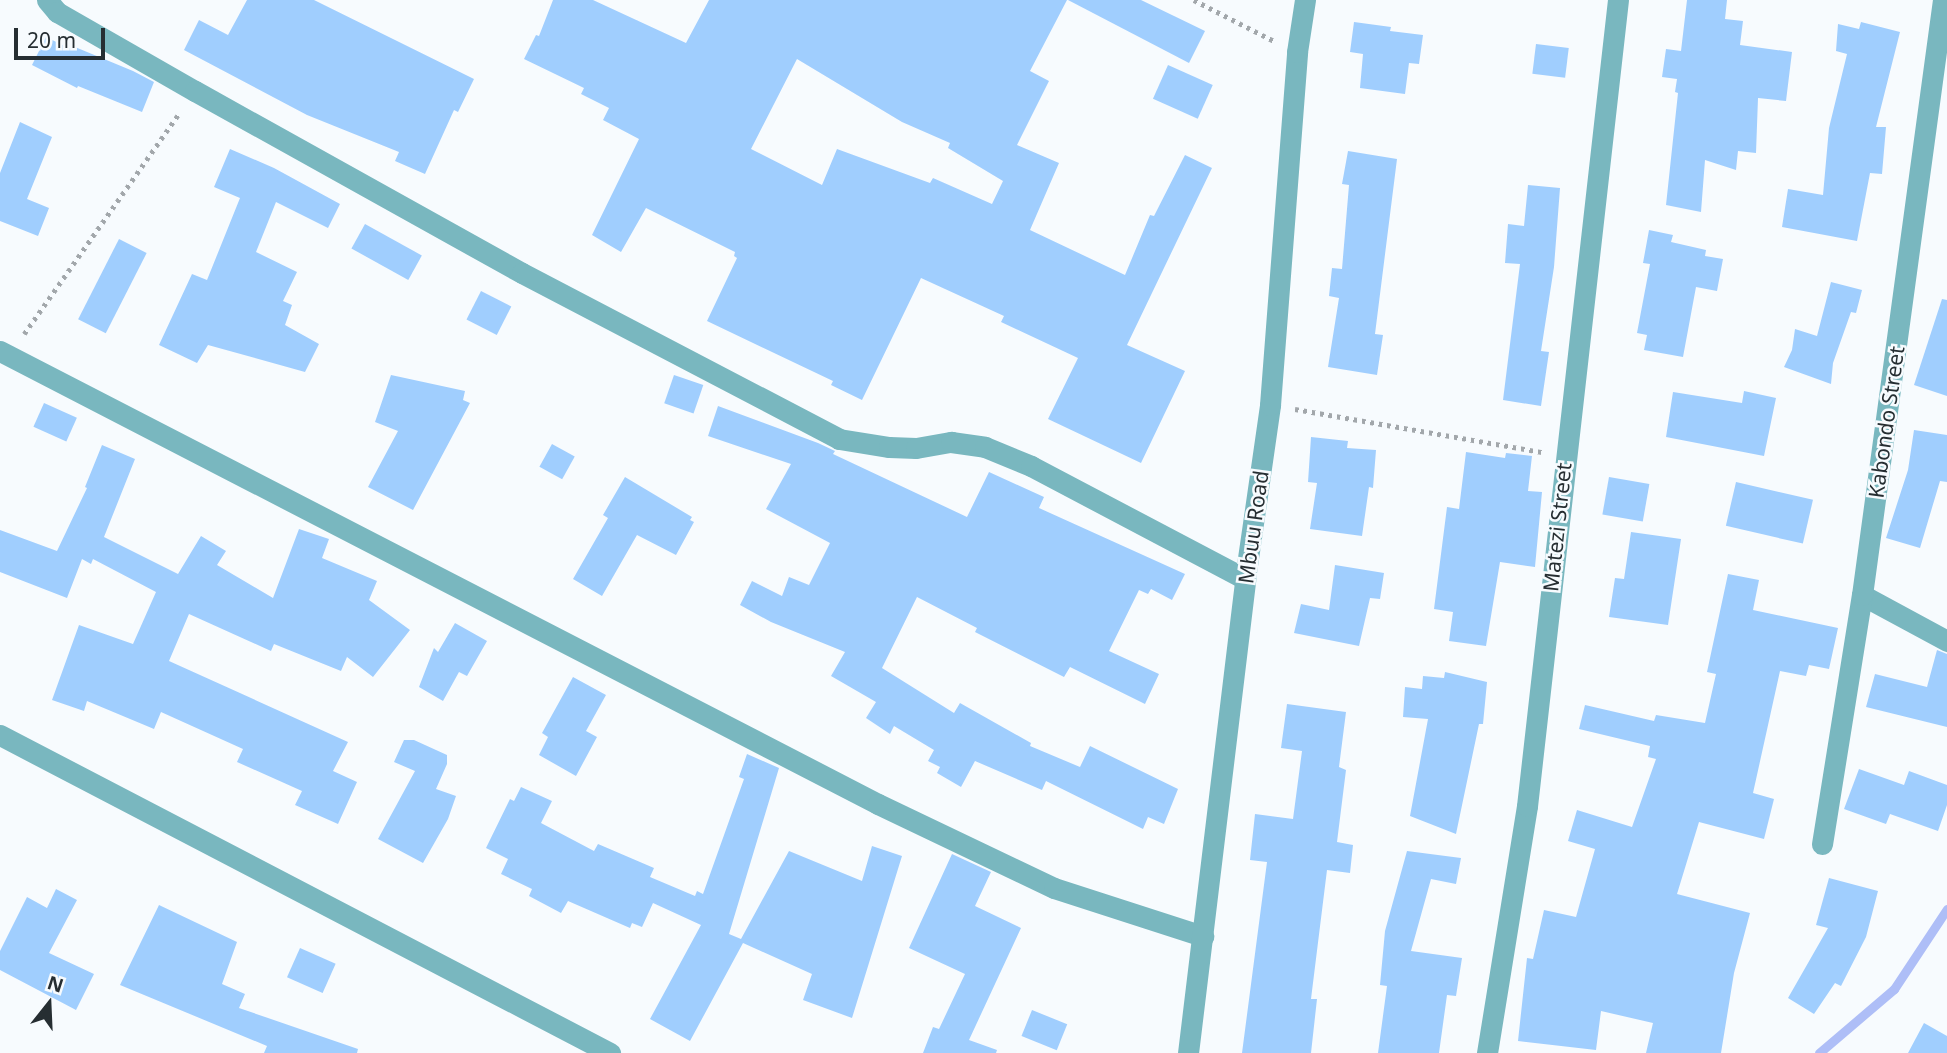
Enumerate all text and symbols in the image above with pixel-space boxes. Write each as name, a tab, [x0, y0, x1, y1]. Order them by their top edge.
scale bar	[18, 14, 108, 58]
text: 20 m	[27, 26, 76, 54]
street label: Kabondo Street	[1863, 344, 1909, 500]
street label: Matezi Street	[1538, 461, 1576, 593]
street label: Mbuu Road	[1233, 469, 1273, 585]
north arrow	[14, 969, 84, 1039]
text: N	[44, 969, 67, 999]

